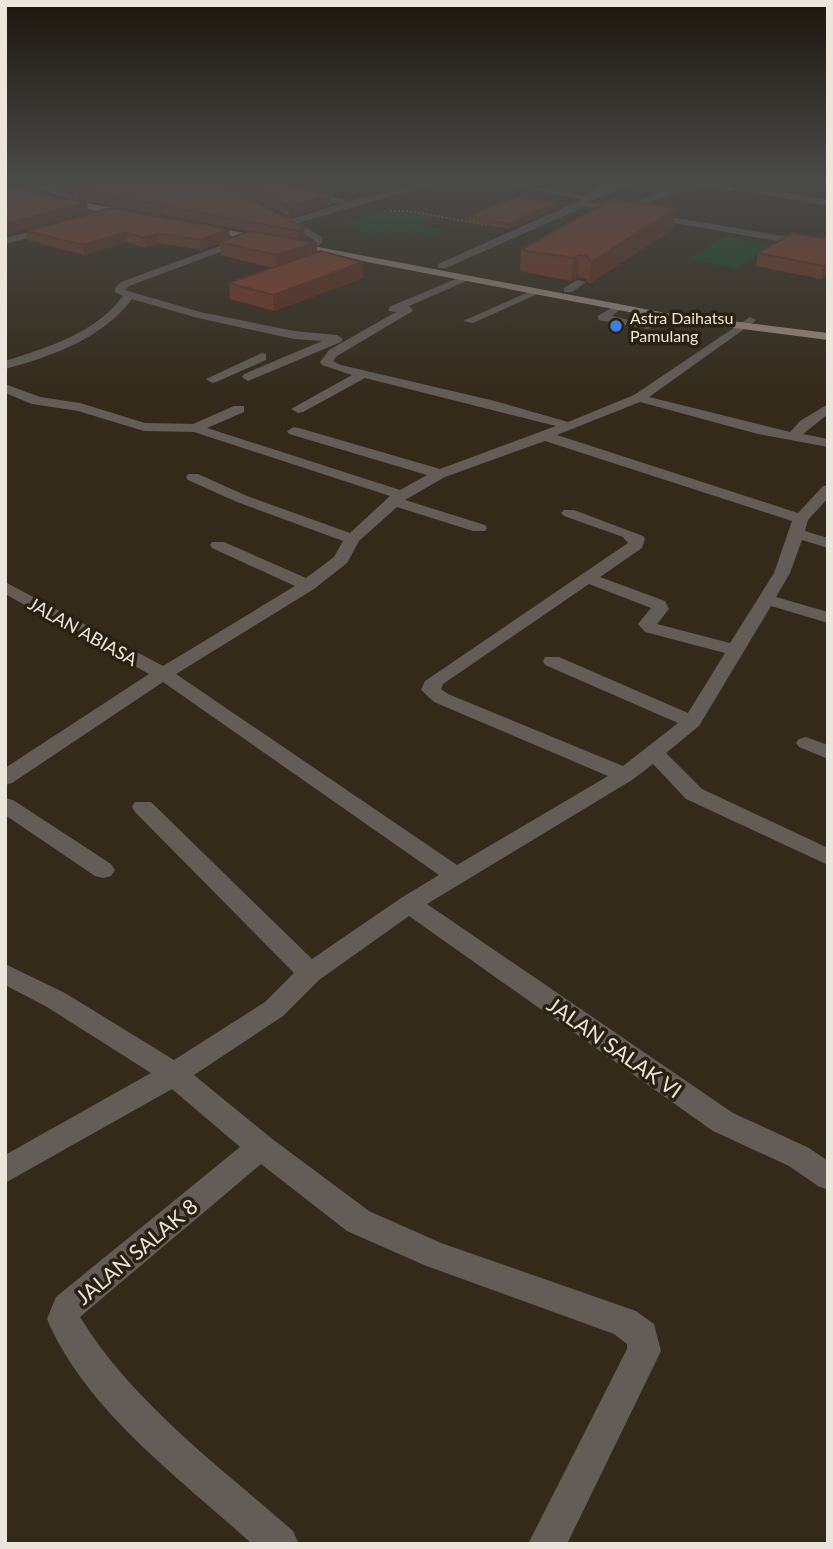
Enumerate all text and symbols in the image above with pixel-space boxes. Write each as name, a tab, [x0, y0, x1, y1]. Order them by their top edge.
place label: Astra Daihatsu Pamulang	[630, 308, 733, 345]
marker: Astra Daihatsu Pamulang	[608, 318, 624, 334]
street label: JALAN ABIASA	[24, 592, 142, 670]
street label: JALAN SALAK VI	[543, 991, 687, 1103]
street label: JALAN SALAK 8	[70, 1193, 202, 1309]

